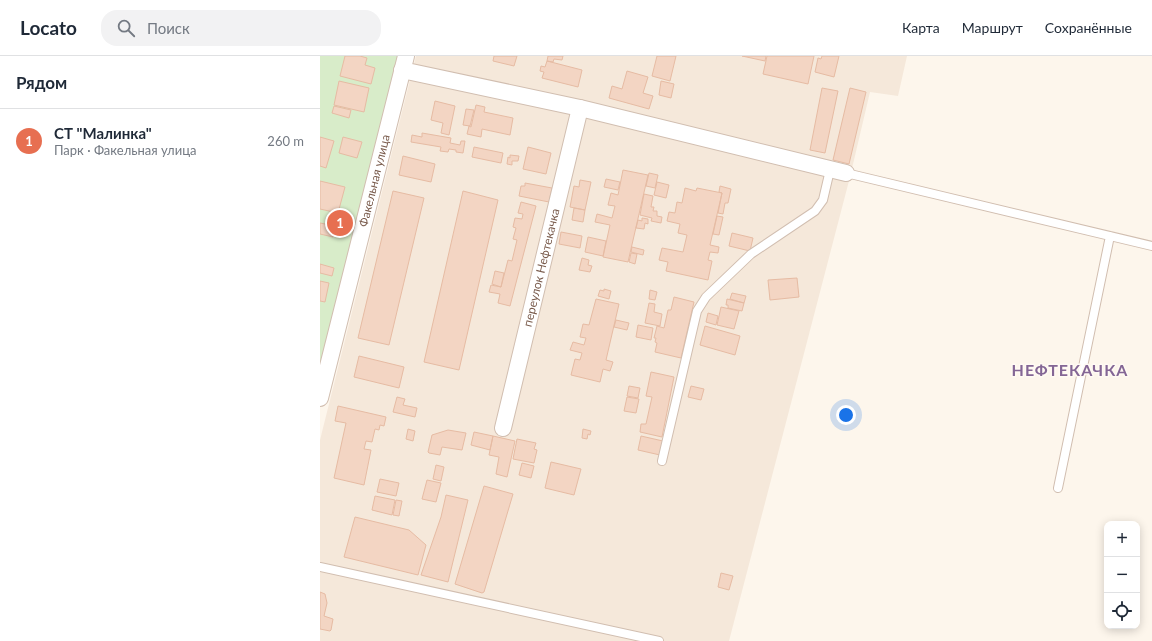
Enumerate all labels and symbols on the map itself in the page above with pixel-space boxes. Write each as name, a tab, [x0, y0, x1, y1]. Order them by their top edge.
street label: Факельная улица	[355, 133, 393, 228]
street label: переулок Нефтекачка	[520, 207, 563, 328]
pin: 1	[327, 208, 353, 238]
district label: НЕФТЕКАЧКА	[1012, 360, 1128, 379]
your location	[836, 405, 856, 425]

